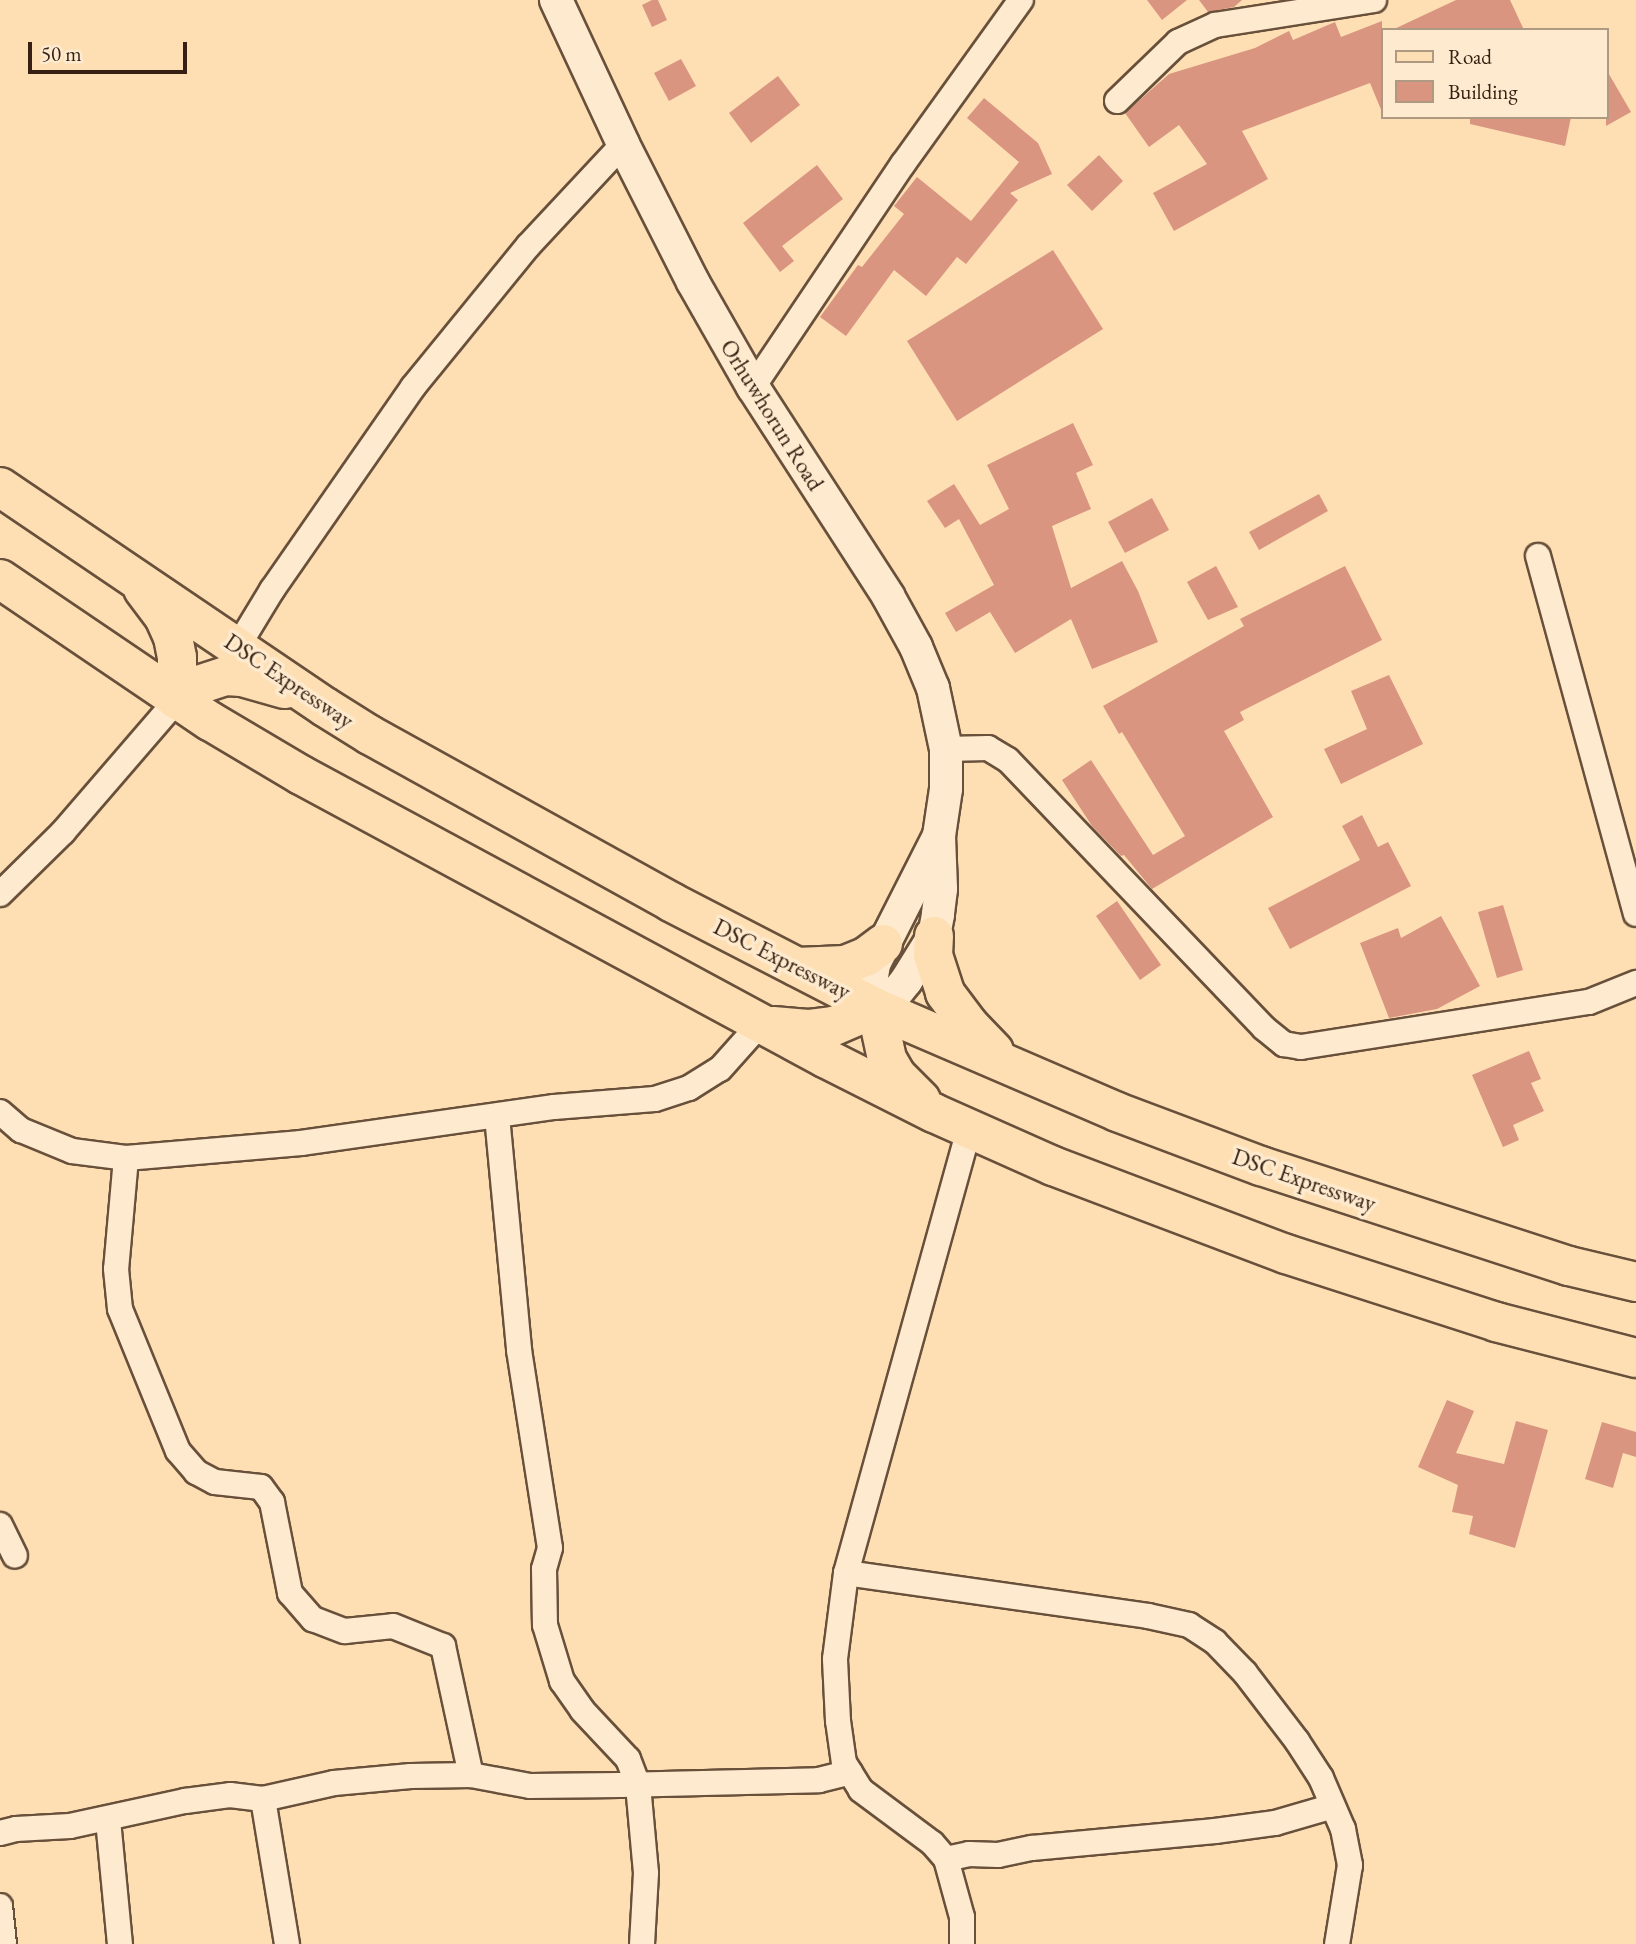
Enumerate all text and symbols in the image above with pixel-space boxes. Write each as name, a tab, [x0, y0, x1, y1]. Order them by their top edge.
scale bar	[32, 28, 191, 72]
legend	[1380, 28, 1608, 119]
text: 50 m	[41, 40, 82, 67]
text: Road	[1448, 43, 1492, 70]
text: Building	[1448, 78, 1518, 105]
street label: Orhuwhorun Road	[714, 334, 830, 496]
street label: DSC Expressway	[219, 628, 359, 734]
street label: DSC Expressway	[709, 913, 855, 1005]
street label: DSC Expressway	[1229, 1143, 1379, 1217]

